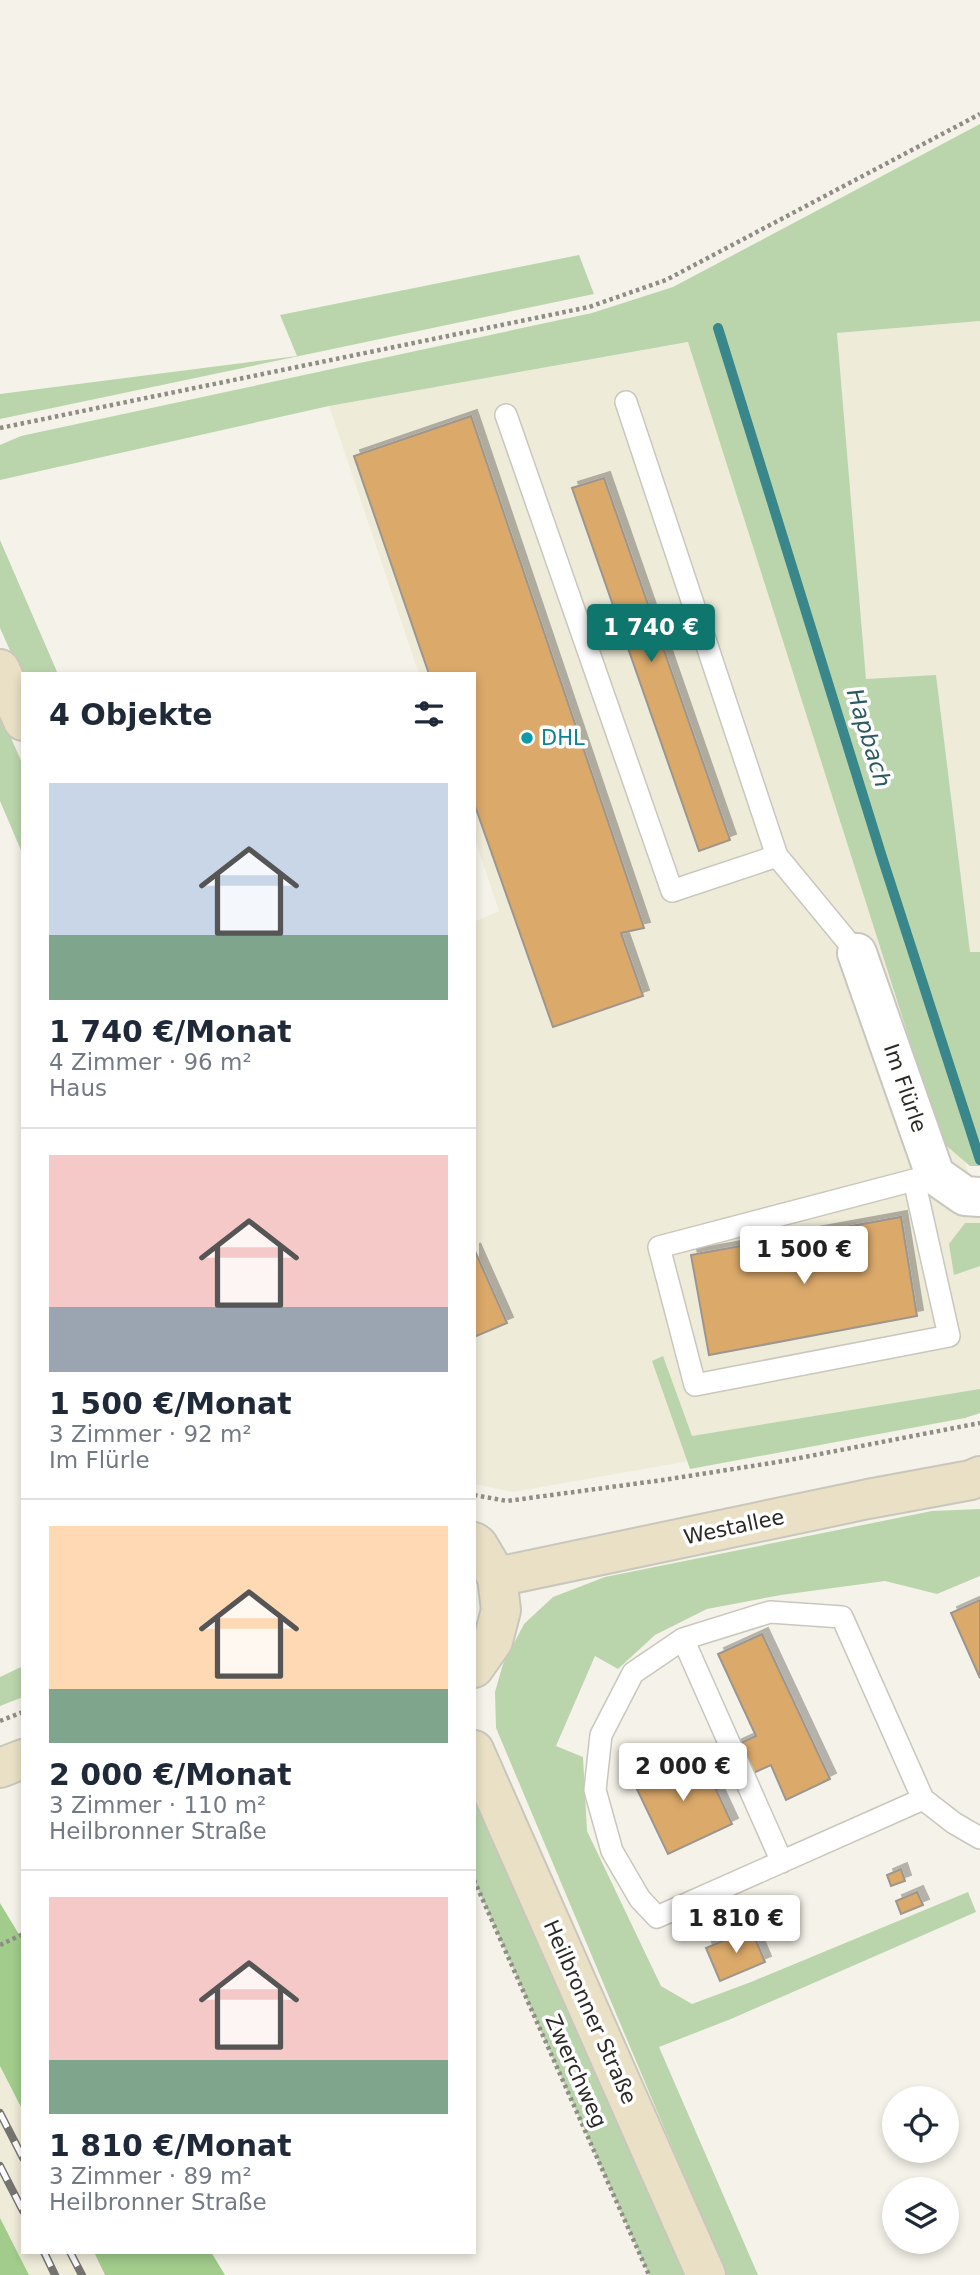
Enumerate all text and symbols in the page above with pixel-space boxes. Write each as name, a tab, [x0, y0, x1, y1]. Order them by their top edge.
pin: 1 740 €	[586, 604, 716, 664]
text: 1 740 €	[603, 614, 699, 640]
water label: Hapbach	[842, 685, 896, 791]
icon: filters	[410, 695, 448, 733]
text: 4 Objekte	[49, 697, 213, 732]
place label: DHL	[541, 726, 585, 750]
marker: DHL	[519, 730, 535, 746]
icon: home	[186, 828, 312, 954]
text: 1 740 €/Monat	[49, 1014, 292, 1049]
street label: Im Flürle	[879, 1041, 931, 1135]
text: 4 Zimmer · 96 m²	[49, 1049, 252, 1075]
text: Haus	[49, 1075, 107, 1101]
icon: home	[186, 1200, 312, 1326]
pin: 1 500 €	[739, 1226, 869, 1286]
text: 1 500 €	[756, 1236, 852, 1262]
text: 1 500 €/Monat	[49, 1386, 292, 1421]
text: 3 Zimmer · 92 m²	[49, 1421, 252, 1447]
text: Im Flürle	[49, 1447, 150, 1473]
street label: Westallee	[682, 1505, 786, 1549]
icon: home	[186, 1571, 312, 1697]
pin: 2 000 €	[618, 1744, 748, 1803]
text: 2 000 €	[635, 1753, 731, 1779]
text: 2 000 €/Monat	[49, 1757, 292, 1792]
text: 3 Zimmer · 110 m²	[49, 1792, 266, 1818]
text: Heilbronner Straße	[49, 1818, 267, 1844]
pin: 1 810 €	[671, 1896, 801, 1955]
text: 1 810 €	[688, 1905, 784, 1931]
street label: Heilbronner Straße	[539, 1916, 641, 2108]
icon: home	[186, 1942, 312, 2068]
street label: Zwerchweg	[540, 2011, 612, 2131]
map controls	[882, 2086, 959, 2254]
button: locate	[882, 2086, 959, 2163]
text: 1 810 €/Monat	[49, 2128, 292, 2163]
text: 3 Zimmer · 89 m²	[49, 2163, 252, 2189]
button: layers	[882, 2177, 959, 2254]
text: Heilbronner Straße	[49, 2189, 267, 2215]

